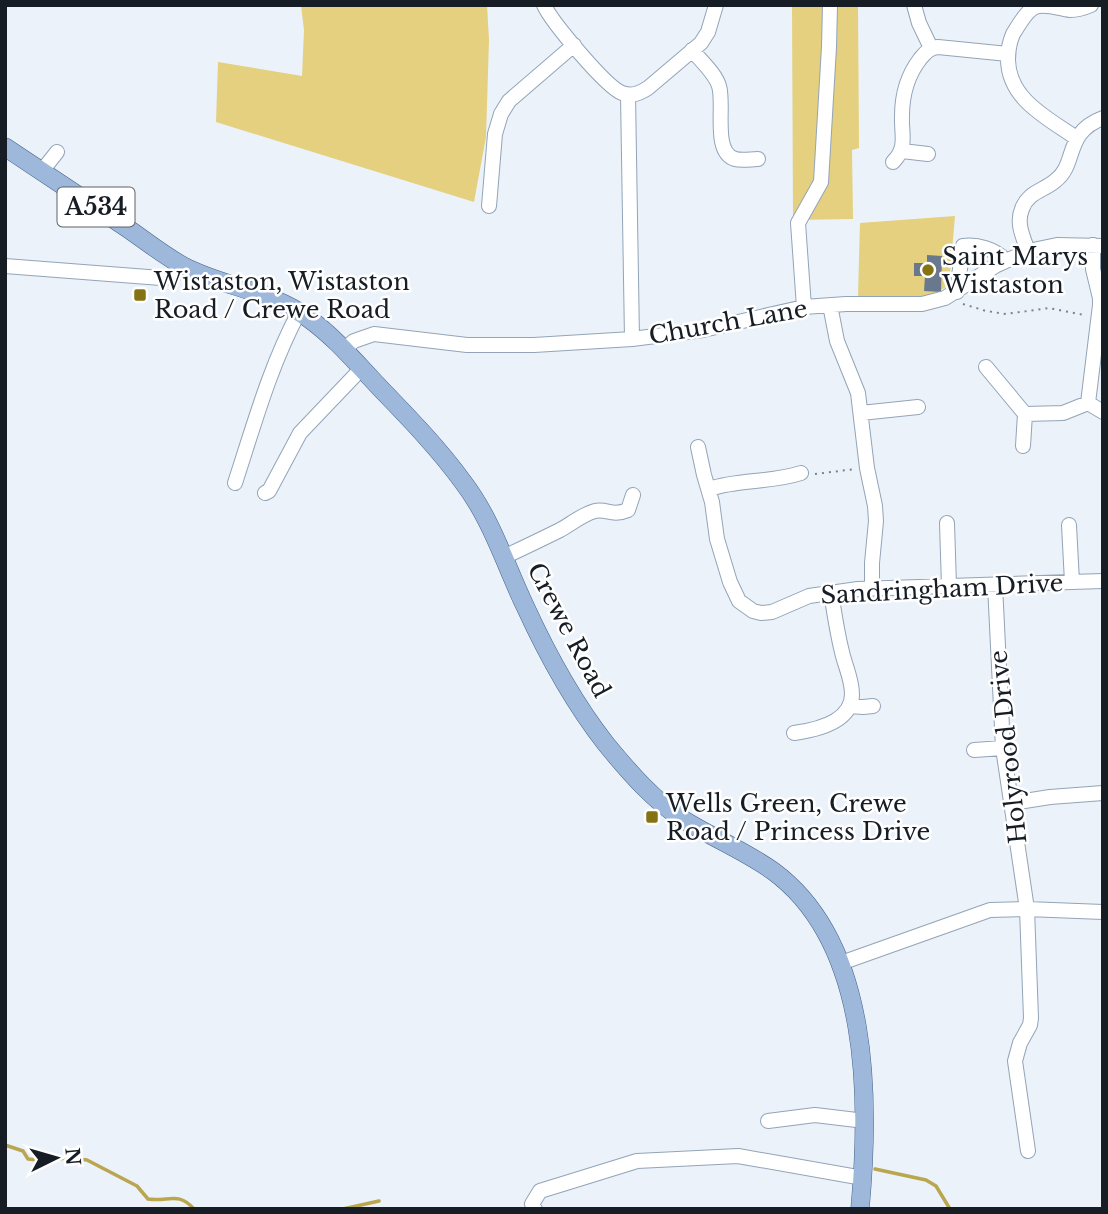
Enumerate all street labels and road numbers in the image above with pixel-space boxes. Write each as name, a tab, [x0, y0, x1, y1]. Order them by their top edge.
road number: A534	[57, 188, 134, 227]
street label: Church Lane	[647, 294, 809, 350]
street label: Crewe Road	[521, 558, 617, 702]
street label: Sandringham Drive	[820, 568, 1064, 610]
street label: Holyrood Drive	[983, 649, 1033, 845]

